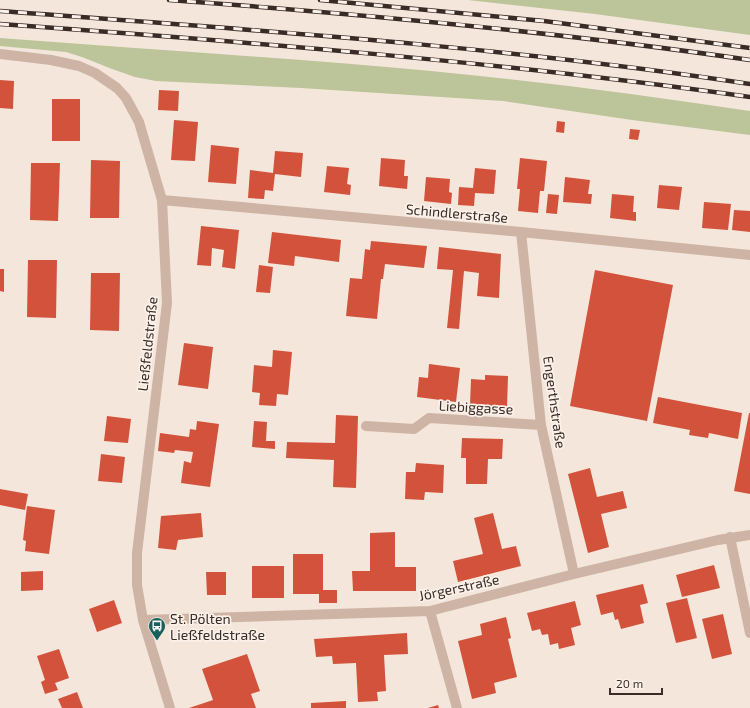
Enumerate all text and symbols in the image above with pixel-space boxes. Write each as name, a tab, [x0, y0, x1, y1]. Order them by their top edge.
street label: Schindlerstraße	[405, 200, 509, 226]
street label: Ließfeldstraße	[134, 296, 160, 392]
street label: Engerthstraße	[540, 355, 570, 449]
street label: Liebiggasse	[438, 397, 514, 417]
street label: Jörgerstraße	[417, 570, 501, 604]
place label: St. Pölten Ließfeldstraße	[170, 610, 265, 643]
bus stop icon: St. Pölten Ließfeldstraße	[147, 616, 167, 641]
scale bar	[610, 670, 662, 696]
text: 20 m	[616, 676, 643, 690]

